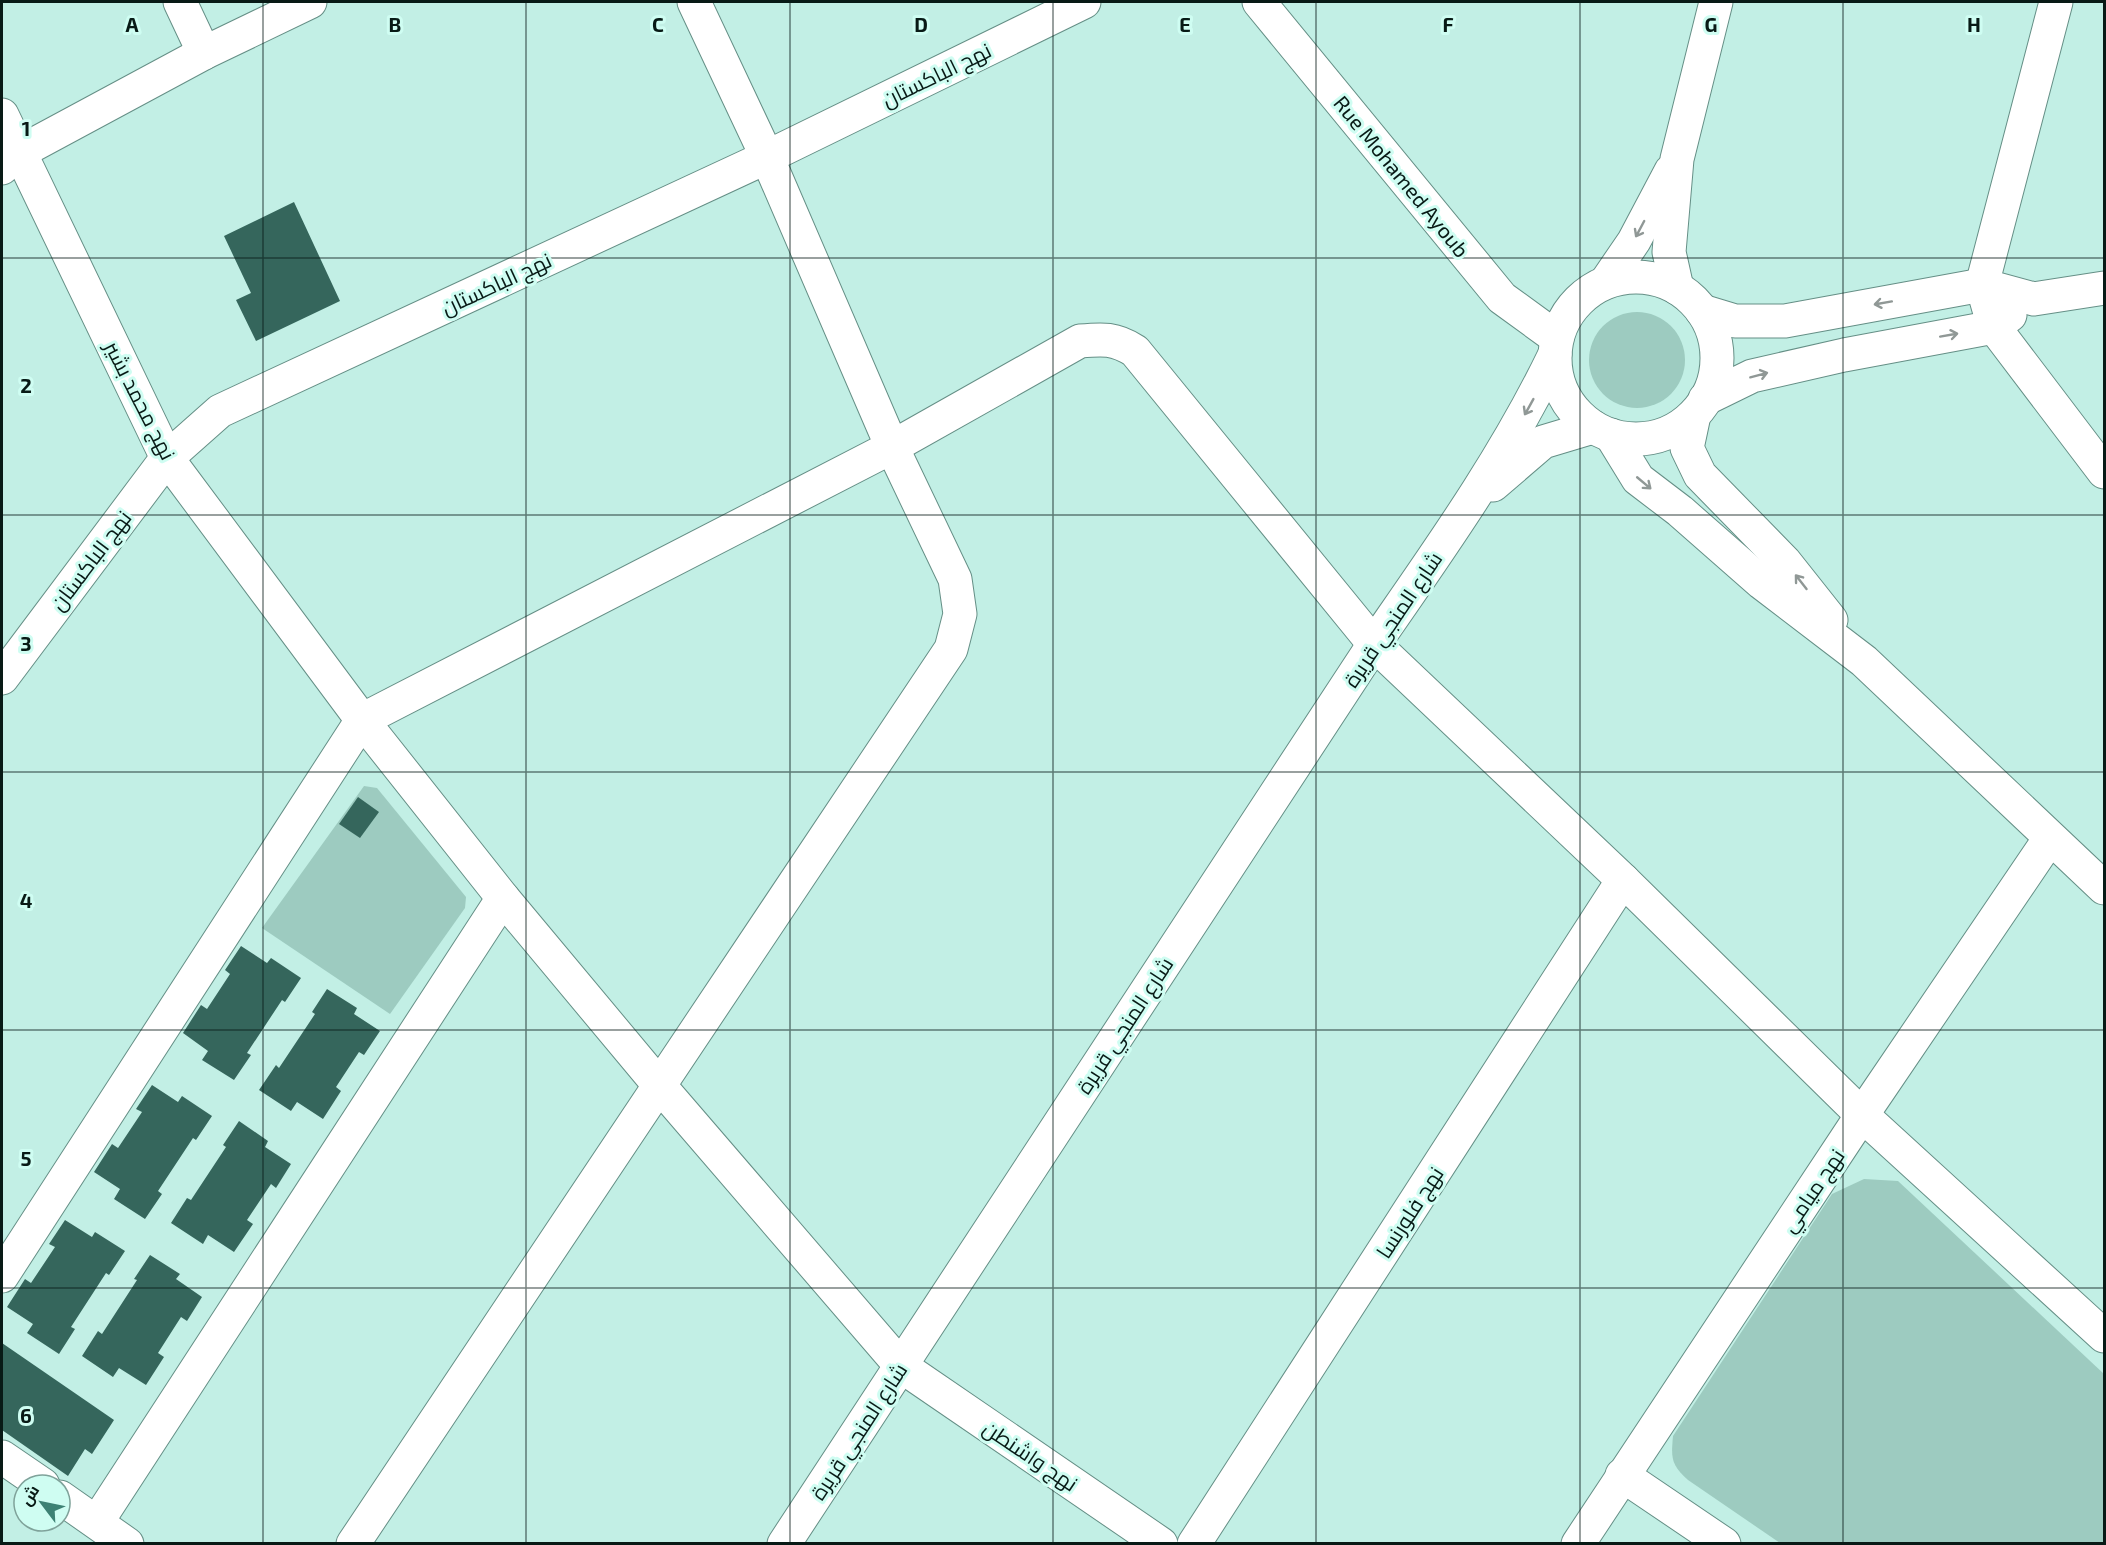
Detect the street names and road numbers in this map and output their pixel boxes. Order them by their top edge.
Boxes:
street label: نهج الباكستان [877,37,996,114]
street label: Rue Mohamed Ayoub [1329,90,1475,262]
street label: نهج الباكستان [437,247,556,322]
street label: نهج محمد بشير [97,336,182,465]
street label: نهج الباكستان [44,505,138,617]
street label: شارع المنجي قريرة [1337,547,1451,694]
street label: شارع المنجي قريرة [1071,952,1182,1101]
street label: نهج ميامي [1775,1144,1853,1239]
street label: نهج فلورنسا [1370,1162,1450,1264]
street label: شارع المنجي قريرة [805,1358,916,1507]
street label: نهج واشنطن [977,1414,1083,1498]

